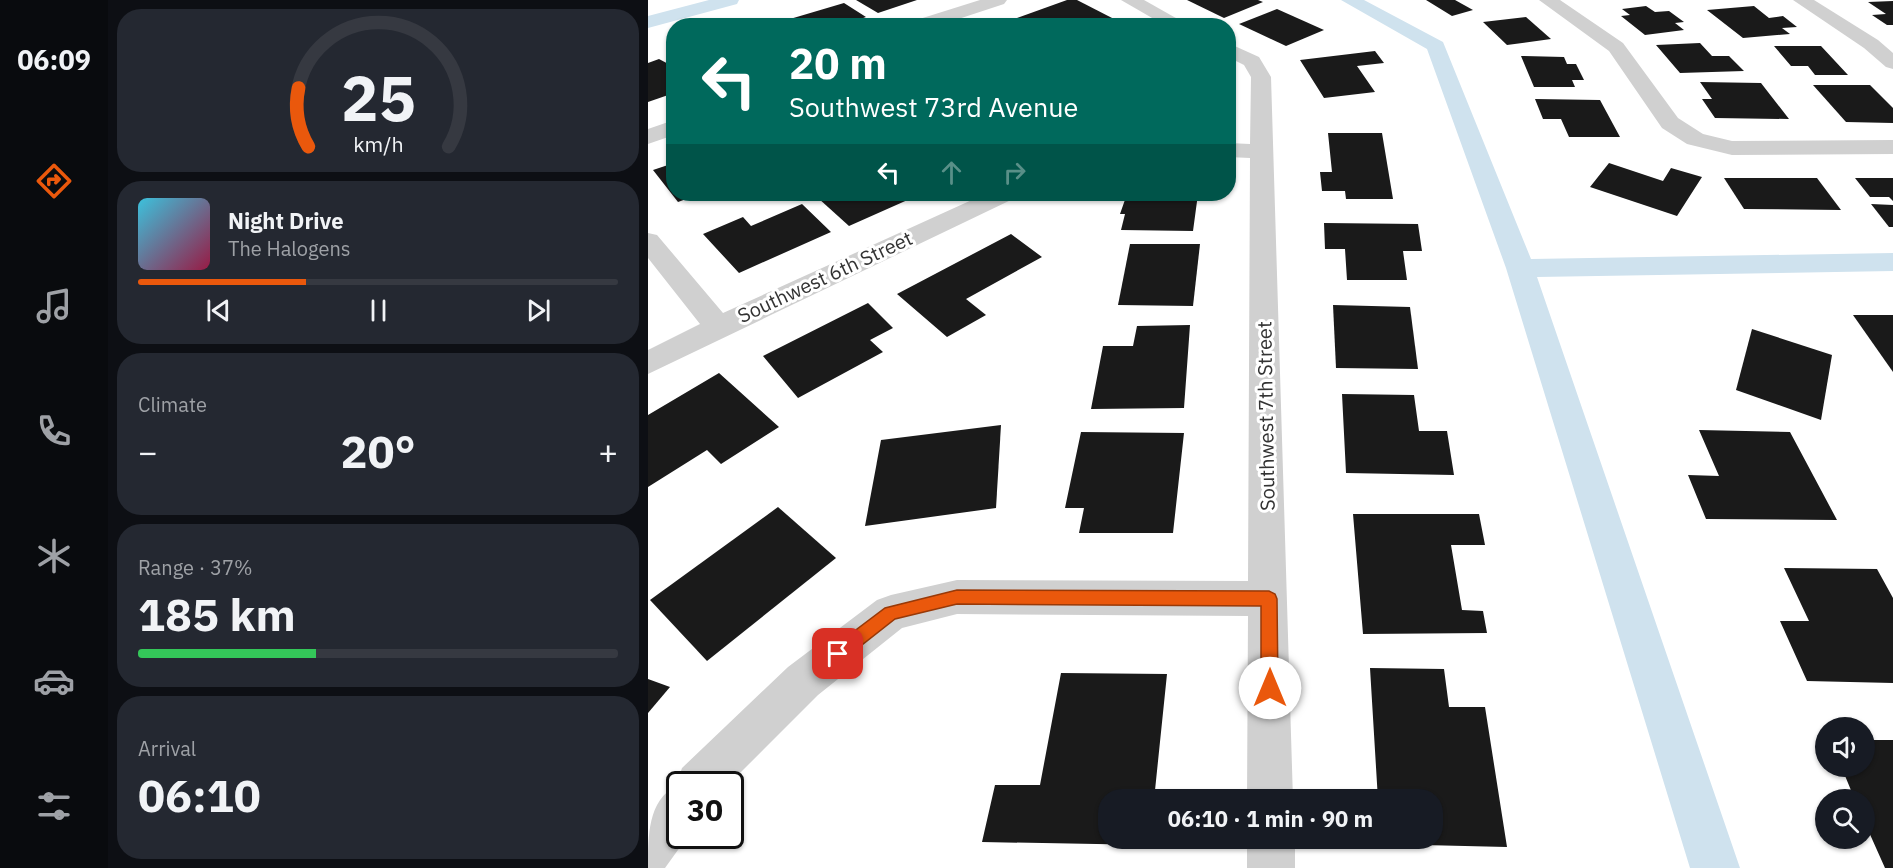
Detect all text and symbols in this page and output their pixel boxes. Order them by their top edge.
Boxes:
text: 20 m [789,36,887,91]
text: 06:09 [17,42,91,77]
icon: left [690,42,768,120]
text: 25 [341,58,415,139]
text: Southwest 73rd Avenue [789,89,1078,124]
text: km/h [353,131,403,159]
icon: left [872,156,905,189]
icon: ahead [935,156,968,189]
icon: right [998,156,1031,189]
icon: directions [33,160,75,202]
text: Night Drive [228,206,344,235]
street label: Southwest 6th Street [733,224,917,329]
text: The Halogens [228,235,350,262]
icon: music [33,285,75,327]
icon: previous [202,294,235,327]
icon: pause [362,294,395,327]
icon: next [522,294,555,327]
street label: Southwest 7th Street [1250,321,1281,511]
text: Climate [138,391,207,418]
icon: phone [33,410,75,452]
text: 20° [340,422,416,480]
text: − [138,430,158,473]
text: + [598,430,618,473]
icon: climate [33,535,75,577]
text: Range · 37% [138,554,253,581]
text: 185 km [138,585,296,643]
pin [812,628,863,679]
icon: arrive [821,637,854,670]
position arrow [1238,656,1302,720]
icon: car [33,660,75,702]
map controls [1815,717,1875,849]
button: sound [1815,717,1875,777]
text: Arrival [138,735,196,762]
text: 06:10 [138,766,261,824]
speed limit sign: 30 [666,771,744,849]
icon: filters [33,785,75,827]
button: search [1815,789,1875,849]
text: 06:10 · 1 min · 90 m [1168,804,1373,833]

